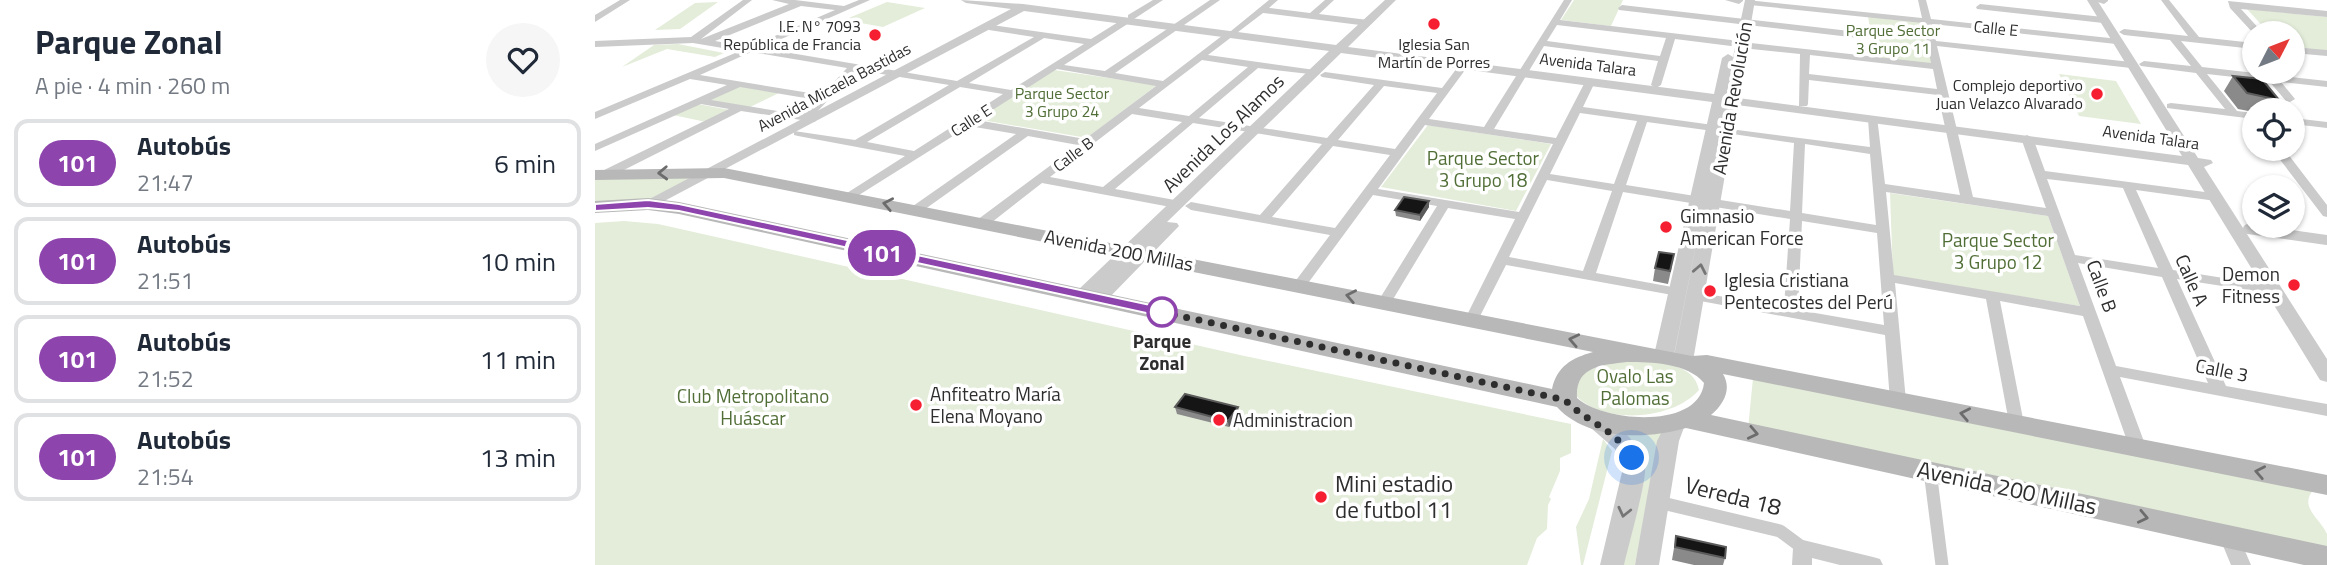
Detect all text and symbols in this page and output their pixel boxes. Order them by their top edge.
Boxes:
place label: I.E. N° 7093 República de Francia [723,14,861,56]
street label: Calle E [1973,14,2020,42]
marker: Iglesia San Martín de Porres [1426,16,1442,32]
text: Parque Zonal [35,17,223,67]
park label: Parque Sector 3 Grupo 11 [1846,18,1941,60]
street label: Avenida Revolución [1704,19,1759,177]
north arrow [2242,21,2305,84]
map controls [2242,21,2305,238]
button: heart [486,23,560,97]
marker: I.E. N° 7093 República de Francia [867,27,883,43]
place label: Iglesia San Martín de Porres [1378,32,1490,74]
street label: Avenida Micaela Bastidas [753,36,915,138]
street label: Avenida Talara [1538,46,1638,82]
street label: Avenida Los Alamos [1155,67,1290,199]
text: A pie · 4 min · 260 m [35,68,230,103]
place label: Complejo deportivo Juan Velazco Alvarado [1936,73,2083,115]
park label: Parque Sector 3 Grupo 24 [1015,81,1110,123]
marker: Complejo deportivo Juan Velazco Alvarado [2089,86,2105,102]
street label: Calle E [946,98,996,142]
button: locate [2242,98,2305,161]
street label: Avenida Talara [2101,118,2201,156]
text: Autobús [137,126,231,165]
street label: Calle B [1048,131,1099,177]
park label: Parque Sector 3 Grupo 18 [1427,143,1540,194]
text: 6 min [494,144,556,183]
text: 101 [57,145,98,181]
text: 21:47 [137,165,194,200]
one-way arrow [657,165,668,180]
button: layers [2242,175,2305,238]
one-way arrow [882,197,894,212]
place label: Gimnasio American Force [1680,201,1804,252]
marker: Gimnasio American Force [1658,219,1674,235]
street label: Avenida 200 Millas [1042,221,1196,278]
text: Autobús [137,224,231,263]
park label: Parque Sector 3 Grupo 12 [1942,225,2055,276]
line badge: 101 [842,230,922,276]
text: 101 [862,235,902,271]
text: 10 min [480,242,556,281]
text: 101 [57,243,98,279]
street label: Calle A [2168,249,2217,310]
street label: Calle B [2080,255,2125,316]
place label: Demon Fitness [2222,259,2280,310]
text: 21:51 [137,263,194,298]
one-way arrow [1692,264,1707,275]
place label: Iglesia Cristiana Pentecostes del Perú [1724,265,1893,316]
marker: Demon Fitness [2286,277,2302,293]
marker: Iglesia Cristiana Pentecostes del Perú [1702,283,1718,299]
one-way arrow [1345,290,1357,305]
marker: Parque Zonal [1147,297,1177,327]
text: Autobús [137,322,231,361]
place label: Parque Zonal [1133,326,1192,377]
one-way arrow [1568,334,1580,349]
text: 11 min [480,340,556,379]
text: 101 [57,341,98,377]
street label: Calle 3 [2193,350,2251,389]
text: 21:52 [137,361,194,396]
park label: Ovalo Las Palomas [1596,361,1674,412]
place label: Anfiteatro María Elena Moyano [930,379,1061,430]
park label: Club Metropolitano Huáscar [677,381,829,432]
marker: Anfiteatro María Elena Moyano [908,397,924,413]
place label: Administracion [1233,405,1353,434]
one-way arrow [1959,407,1971,422]
marker: Administracion [1211,412,1227,428]
text: Autobús [137,420,231,459]
one-way arrow [1747,425,1759,439]
text: 13 min [480,438,556,477]
text: 101 [57,439,98,475]
your location [1614,440,1649,475]
street label: Avenida 200 Millas [1914,451,2100,524]
text: 21:54 [137,459,194,494]
one-way arrow [2254,465,2266,480]
place label: Mini estadio de futbol 11 [1335,466,1453,527]
street label: Vereda 18 [1681,467,1785,524]
marker: Mini estadio de futbol 11 [1313,489,1329,505]
one-way arrow [1618,506,1632,518]
one-way arrow [2137,509,2149,524]

